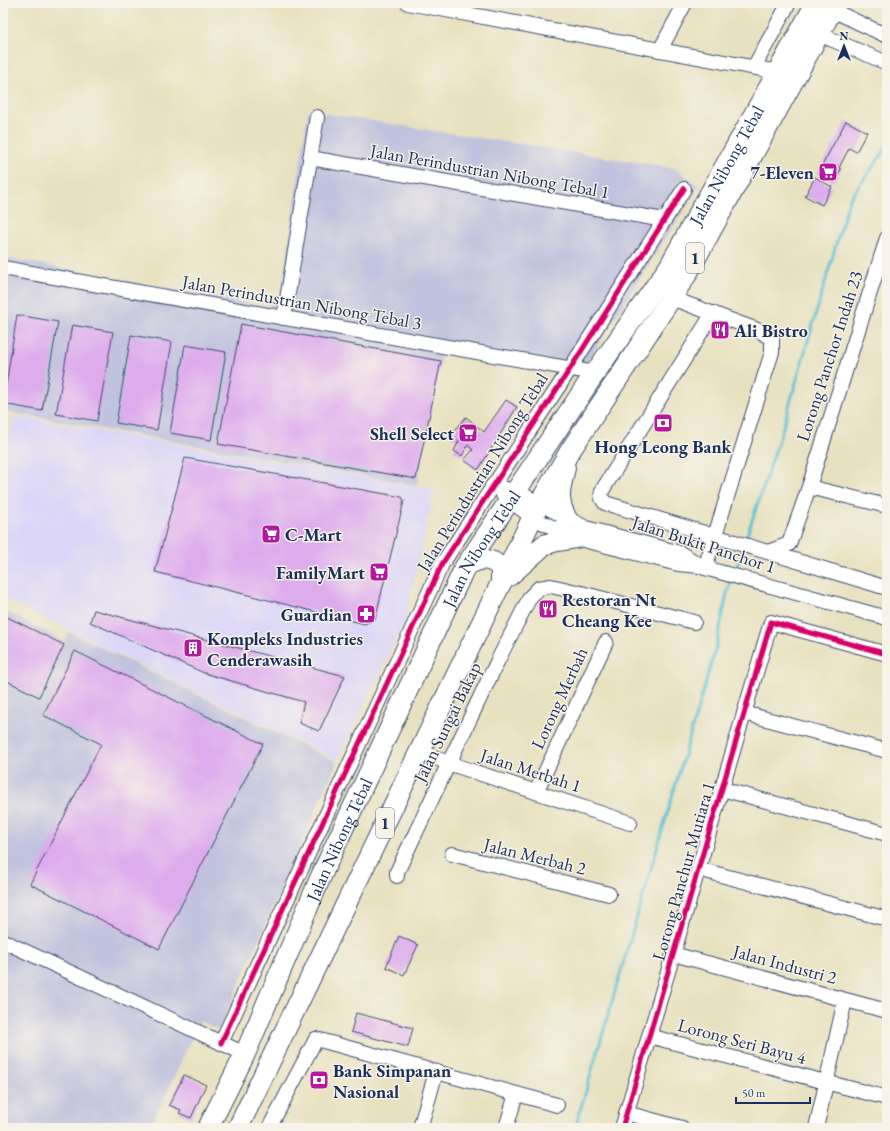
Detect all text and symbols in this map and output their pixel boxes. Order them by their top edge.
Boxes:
north arrow [824,26,864,66]
text: N [840,29,849,43]
street label: Jalan Nibong Tebal [682,101,768,230]
street label: Jalan Perindustrian Nibong Tebal 1 [367,138,611,203]
place label: 7-Eleven [750,161,814,184]
supermarket icon: 7-Eleven [817,161,839,183]
road number: 1 [686,243,704,273]
street label: Lorong Panchor Indah 23 [791,268,867,444]
street label: Jalan Perindustrian Nibong Tebal 3 [179,269,423,334]
restaurant icon: Ali Bistro [709,319,731,341]
place label: Ali Bistro [733,319,808,342]
street label: Jalan Perindustrian Nibong Tebal [410,368,553,577]
bank icon: Hong Leong Bank [652,412,674,434]
place label: Shell Select [370,422,454,445]
supermarket icon: Shell Select [457,422,479,444]
place label: Hong Leong Bank [595,435,733,458]
street label: Jalan Nibong Tebal [436,485,525,613]
street label: Jalan Bukit Panchor 1 [627,509,779,578]
supermarket icon: C-Mart [260,523,282,545]
place label: C-Mart [285,523,342,546]
place label: FamilyMart [276,561,365,584]
supermarket icon: FamilyMart [368,561,390,583]
place label: Restoran Nt Cheang Kee [562,588,657,632]
restaurant icon: Restoran Nt Cheang Kee [537,598,559,620]
place label: Guardian [281,603,352,626]
pharmacy icon: Guardian [355,603,377,625]
place label: Kompleks Industries Cenderawasih [207,627,363,671]
building icon: Kompleks Industries Cenderawasih [182,637,204,659]
street label: Lorong Merbah [525,644,593,752]
street label: Jalan Sungai Bakap [407,658,486,788]
street label: Jalan Merbah 1 [476,742,584,797]
street label: Jalan Nibong Tebal [300,774,377,906]
street label: Lorong Panchur Mutiara 1 [646,779,720,963]
road number: 1 [376,808,394,838]
street label: Jalan Merbah 2 [480,832,589,880]
street label: Jalan Industri 2 [729,939,840,989]
street label: Lorong Seri Bayu 4 [675,1013,809,1069]
place label: Bank Simpanan Nasional [333,1059,451,1103]
bank icon: Bank Simpanan Nasional [308,1069,330,1091]
scale bar [736,1079,810,1105]
text: 50 m [742,1085,766,1101]

